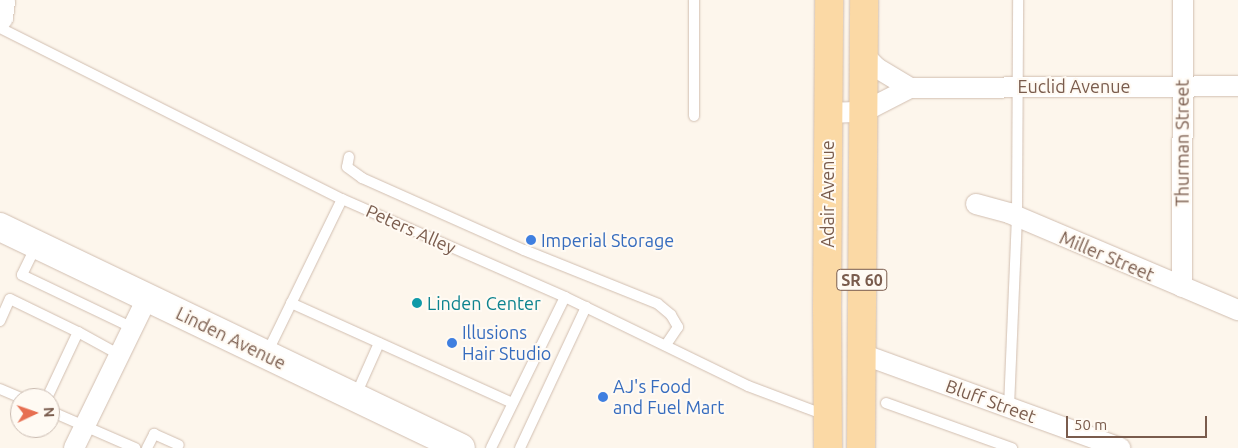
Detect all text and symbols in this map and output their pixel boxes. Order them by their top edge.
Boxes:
street label: Euclid Avenue [1017,75,1131,97]
street label: Thurman Street [1171,80,1193,206]
street label: Adair Avenue [816,140,838,248]
street label: Peters Alley [363,200,459,258]
street label: Miller Street [1056,226,1158,286]
place label: Imperial Storage [541,229,674,251]
marker: Imperial Storage [525,234,537,246]
road number: SR 60 [836,266,888,294]
place label: Linden Center [427,292,541,314]
marker: Linden Center [411,297,423,309]
street label: Linden Avenue [173,302,289,374]
place label: Illusions Hair Studio [462,322,551,364]
marker: Illusions Hair Studio [446,337,458,349]
street label: Bluff Street [943,375,1039,427]
place label: AJ's Food and Fuel Mart [613,376,724,418]
north arrow [10,388,60,438]
marker: AJ's Food and Fuel Mart [597,391,609,403]
scale bar [1068,406,1209,438]
text: N [41,407,57,418]
text: 50 m [1074,416,1107,433]

